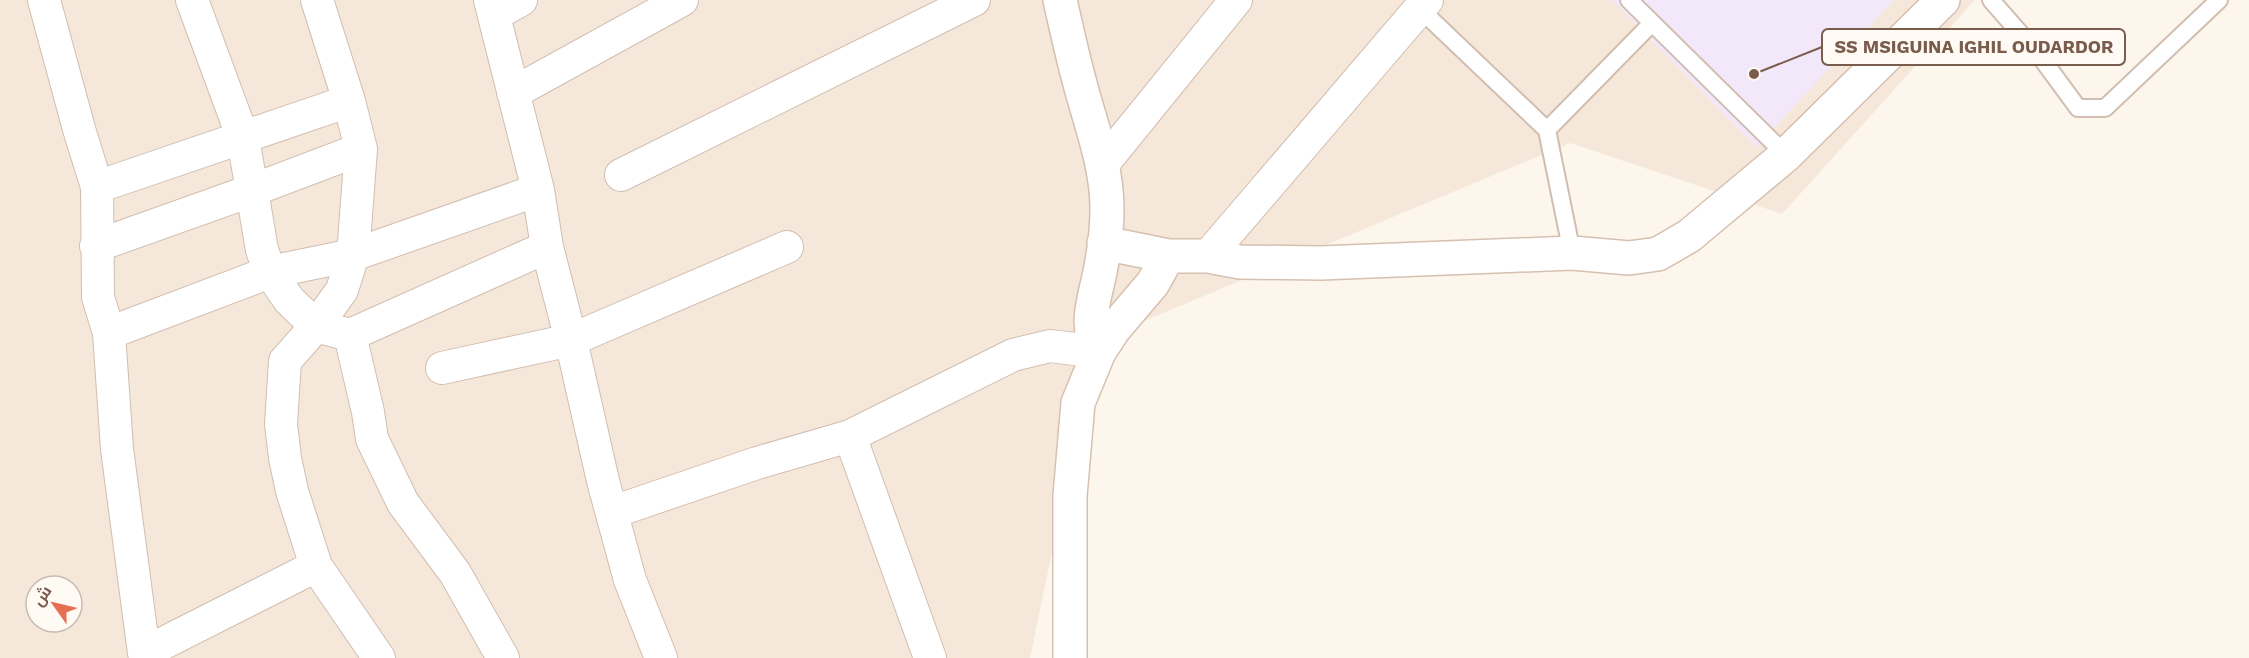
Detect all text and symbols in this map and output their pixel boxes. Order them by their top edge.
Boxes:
callout: SS MSIGUINA IGHIL OUDARDOR [1822,29,2125,65]
text: SS MSIGUINA IGHIL OUDARDOR [1835,36,2114,57]
north arrow [24,574,84,634]
text: ش [28,582,56,610]

